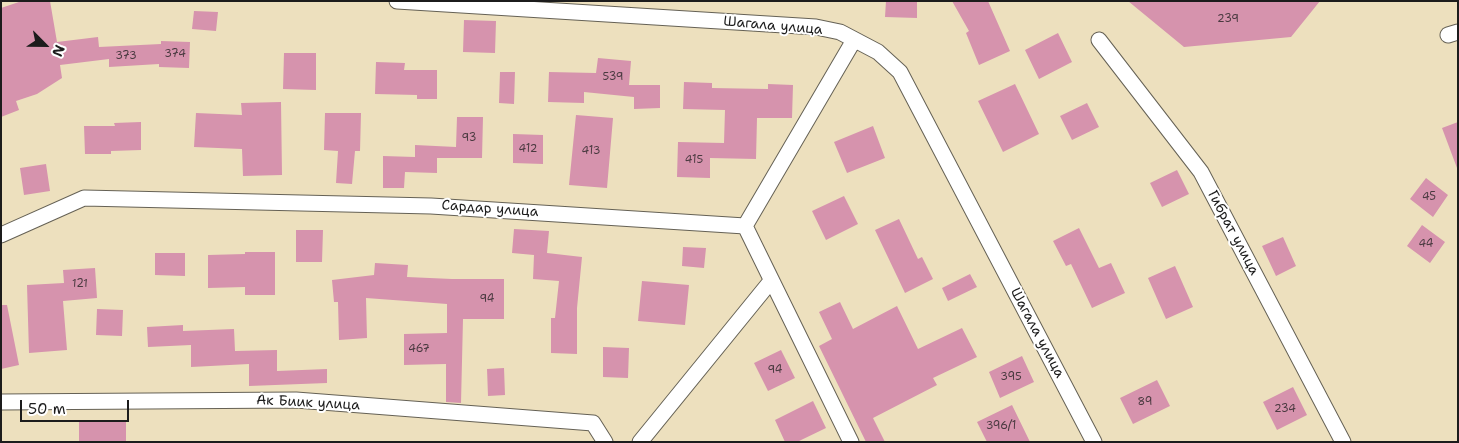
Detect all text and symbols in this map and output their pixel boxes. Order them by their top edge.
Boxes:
house number: 239 [1217,12,1239,26]
street label: Шагала улица [723,13,823,39]
north arrow [20,20,70,70]
text: N [48,42,69,59]
house number: 374 [164,47,186,61]
house number: 373 [115,49,137,63]
house number: 539 [602,70,624,84]
house number: 93 [462,131,476,145]
house number: 412 [519,142,537,156]
house number: 413 [582,144,600,158]
house number: 415 [685,153,703,167]
street label: Гибрат улица [1204,188,1262,278]
house number: 45 [1422,190,1436,204]
street label: Сардар улица [441,197,539,221]
house number: 44 [1418,237,1434,251]
house number: 121 [72,277,88,291]
street label: Шагала улица [1006,285,1068,381]
house number: 94 [480,292,494,306]
house number: 467 [408,342,430,356]
house number: 94 [768,363,782,377]
house number: 395 [1000,370,1022,384]
scale bar [22,390,131,422]
street label: Ак Биик улица [256,392,360,414]
house number: 89 [1138,395,1152,409]
text: 50 m [28,399,66,419]
house number: 234 [1274,402,1296,416]
house number: 396/1 [986,419,1016,433]

